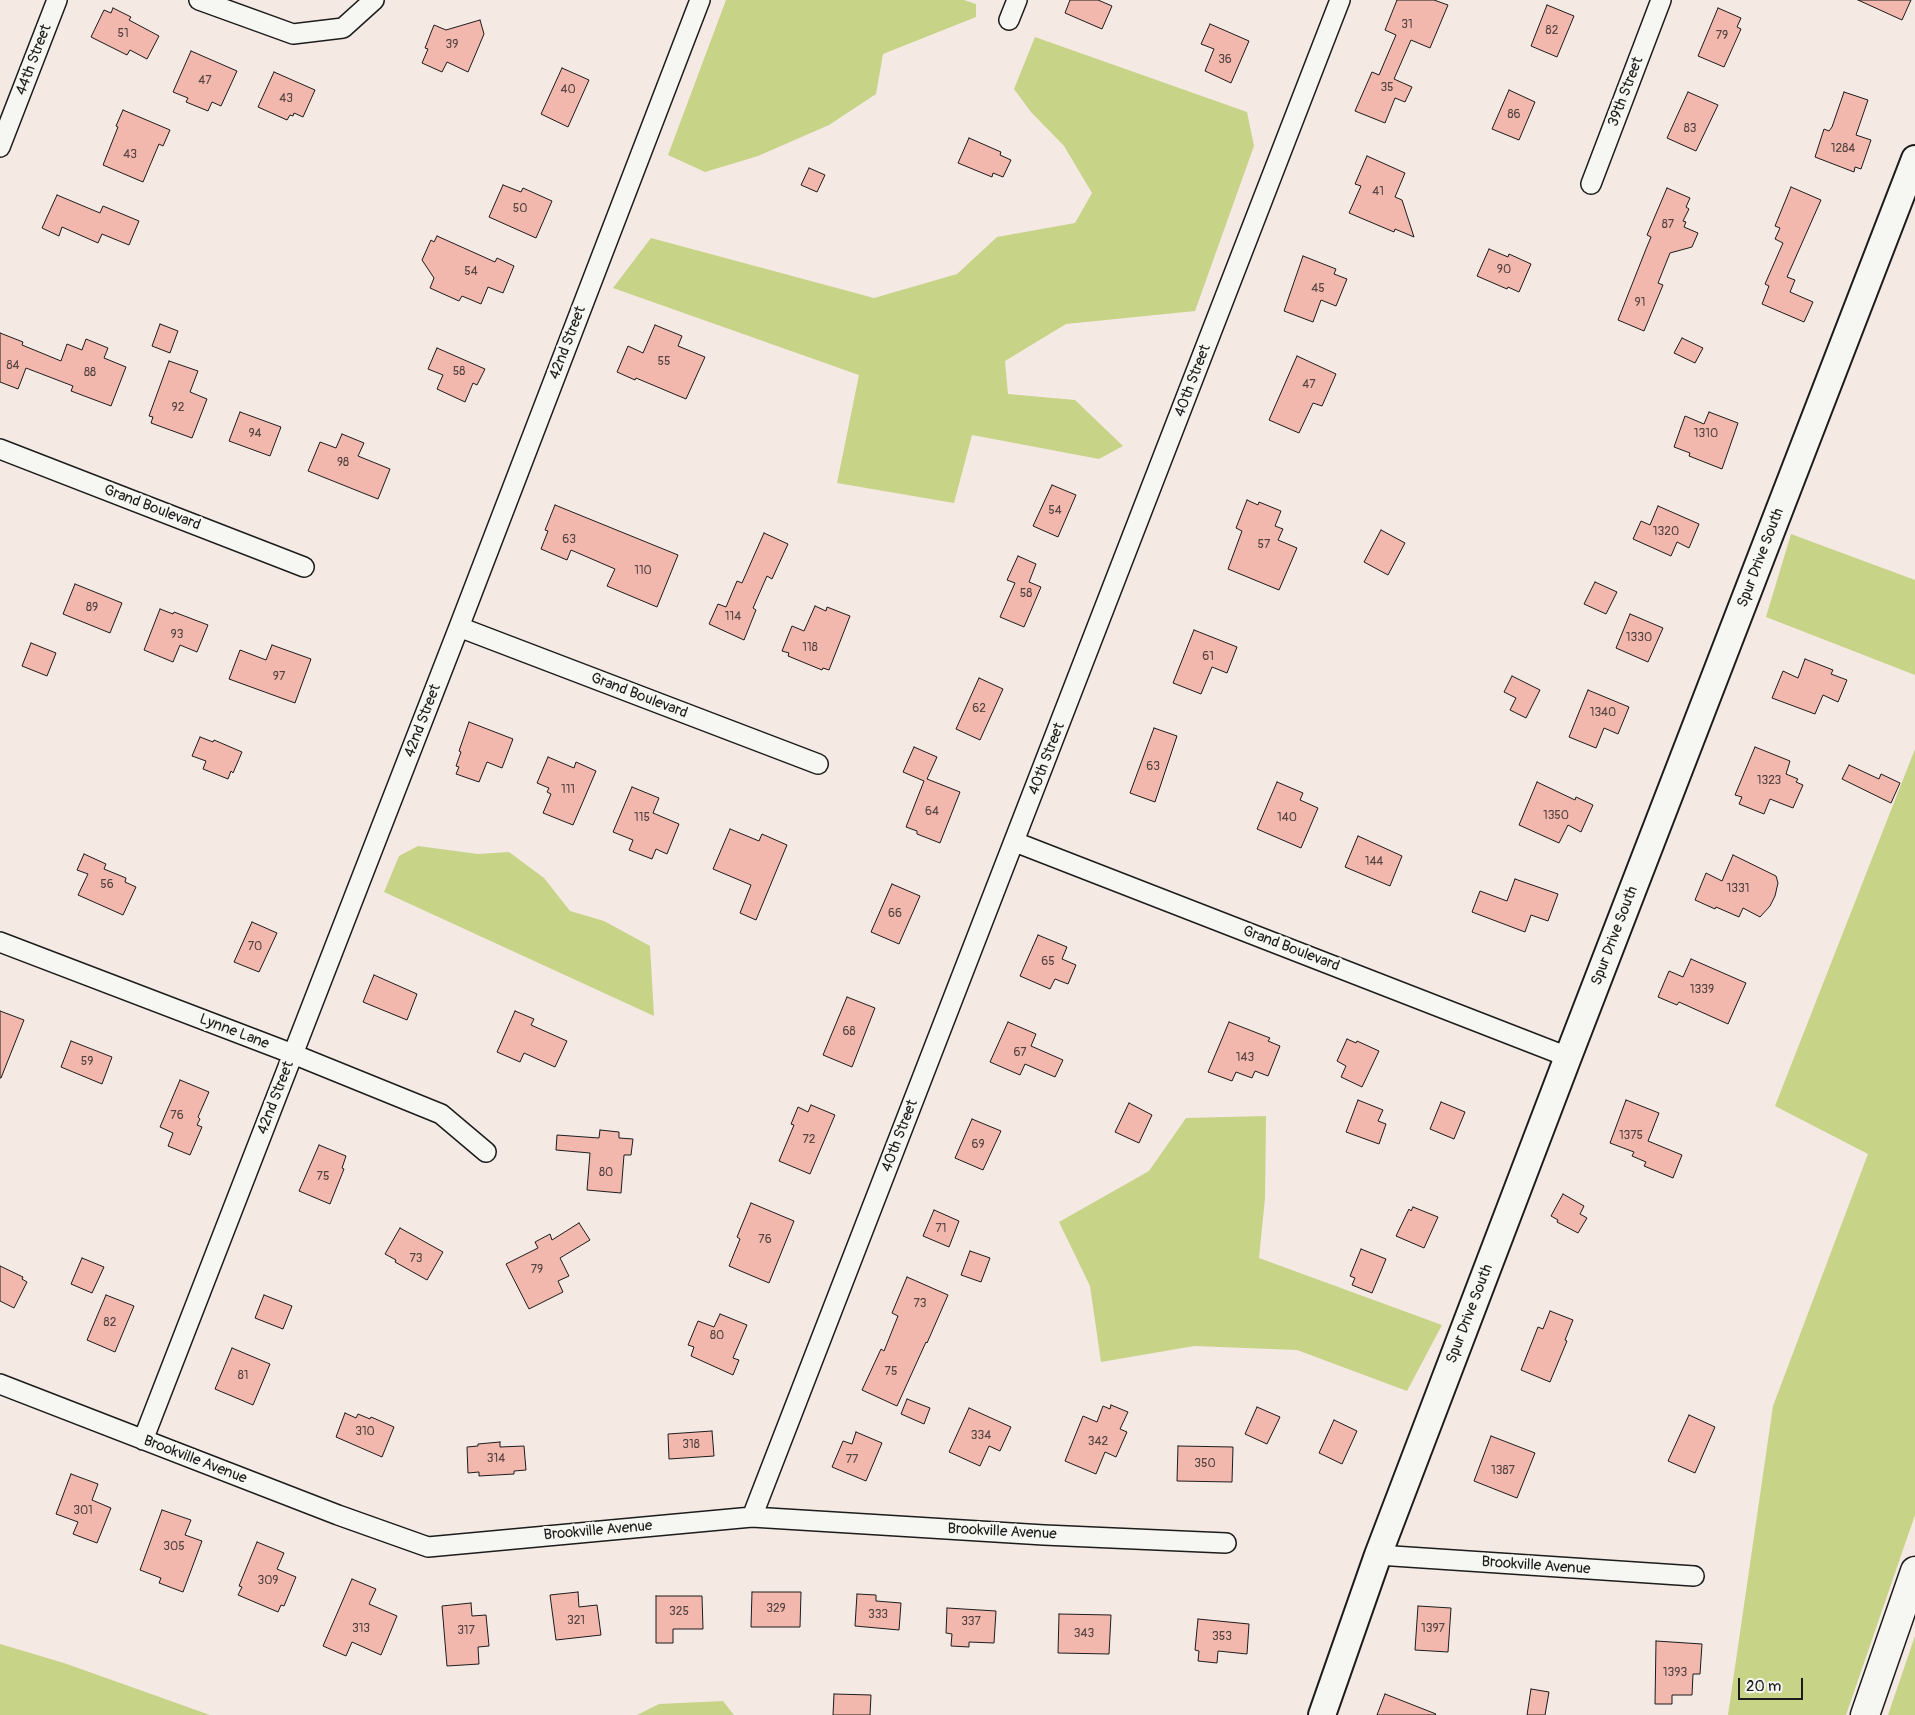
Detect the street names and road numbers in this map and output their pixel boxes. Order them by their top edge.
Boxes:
street label: 44th Street [12,22,56,98]
street label: 39th Street [1604,55,1648,129]
street label: 42nd Street [546,304,590,382]
street label: 40th Street [1171,342,1215,420]
street label: Grand Boulevard [101,481,203,535]
street label: Spur Drive South [1734,506,1788,610]
street label: Grand Boulevard [588,669,690,723]
street label: 42nd Street [401,682,445,760]
street label: 40th Street [1025,720,1069,798]
street label: Spur Drive South [1588,884,1642,988]
street label: Grand Boulevard [1240,922,1342,976]
street label: Lynne Lane [197,1010,271,1054]
street label: 42nd Street [254,1059,298,1137]
street label: 40th Street [878,1097,922,1175]
street label: Spur Drive South [1443,1262,1497,1366]
street label: Brookville Avenue [141,1432,249,1488]
street label: Brookville Avenue [543,1517,653,1545]
street label: Brookville Avenue [947,1520,1057,1544]
street label: Brookville Avenue [1481,1553,1591,1579]

